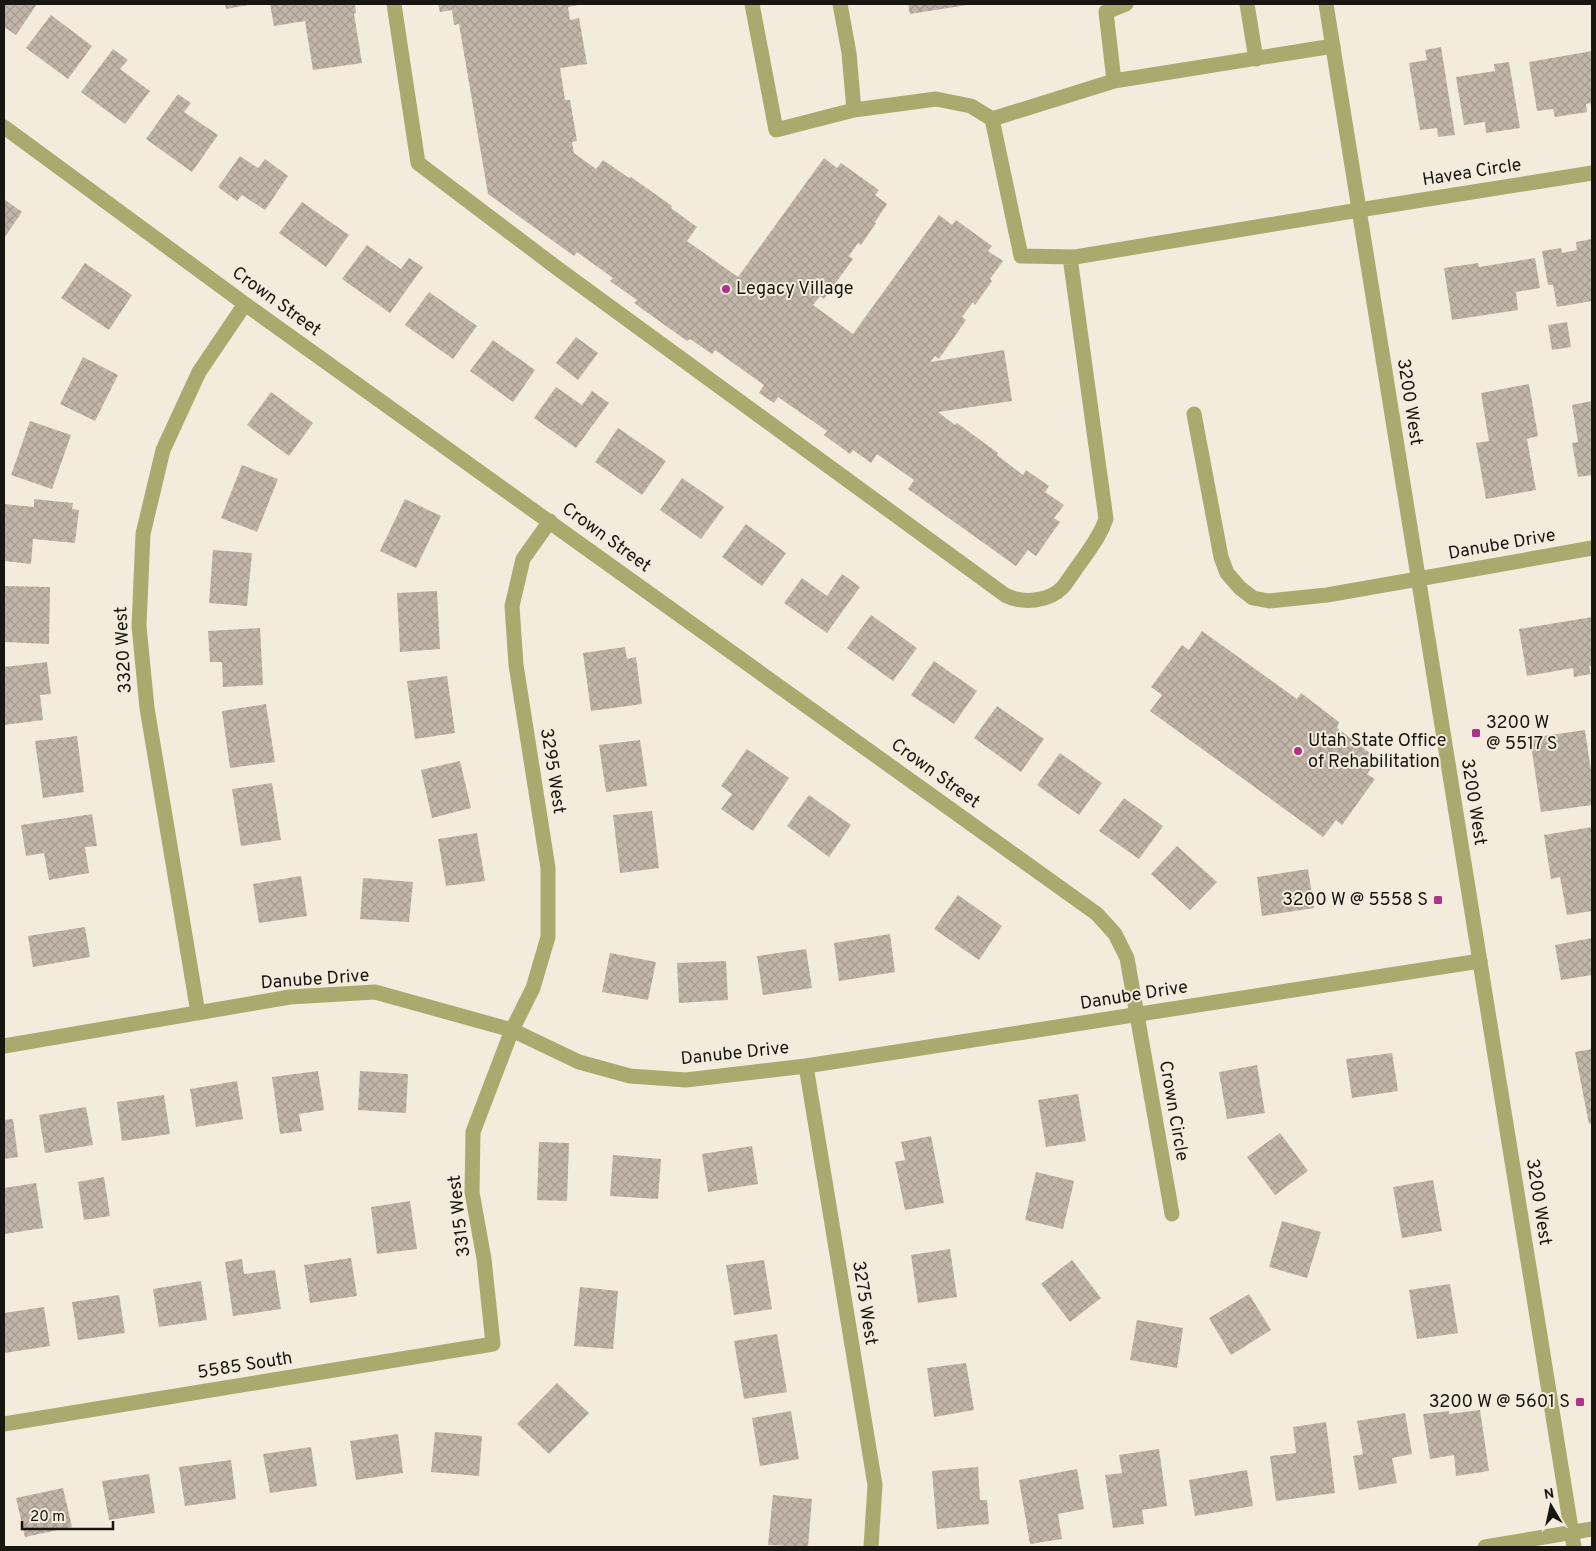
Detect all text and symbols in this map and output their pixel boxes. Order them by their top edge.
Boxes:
street label: Havea Circle [1421,154,1523,192]
street label: Crown Street [227,262,325,342]
place label: Legacy Village [736,278,853,301]
marker: Legacy Village [720,283,732,295]
street label: 3200 West [1391,357,1427,447]
street label: Crown Street [557,498,655,578]
street label: Danube Drive [1446,524,1558,566]
street label: 3320 West [110,606,138,694]
place label: 3200 W @ 5517 S [1486,712,1557,756]
street label: 3295 West [534,726,570,816]
marker: 3200 W @ 5517 S [1470,727,1482,739]
place label: Utah State Office of Rehabilitation [1308,730,1447,774]
street label: Crown Street [886,734,984,814]
marker: Utah State Office of Rehabilitation [1292,745,1304,757]
street label: 3200 West [1455,757,1491,847]
place label: 3200 W @ 5558 S [1282,889,1428,912]
marker: 3200 W @ 5558 S [1432,894,1444,906]
street label: Danube Drive [260,965,370,995]
street label: Danube Drive [1078,976,1190,1016]
street label: Danube Drive [680,1037,790,1071]
street label: Crown Circle [1153,1059,1193,1163]
street label: 3200 West [1520,1157,1556,1247]
street label: 3315 West [444,1174,476,1258]
street label: 3275 West [846,1259,882,1347]
street label: 5585 South [196,1347,294,1385]
place label: 3200 W @ 5601 S [1429,1391,1570,1414]
marker: 3200 W @ 5601 S [1574,1396,1586,1408]
north arrow [1526,1481,1576,1531]
text: N [1543,1485,1556,1504]
scale bar [22,1498,114,1530]
text: 20 m [30,1508,65,1527]

